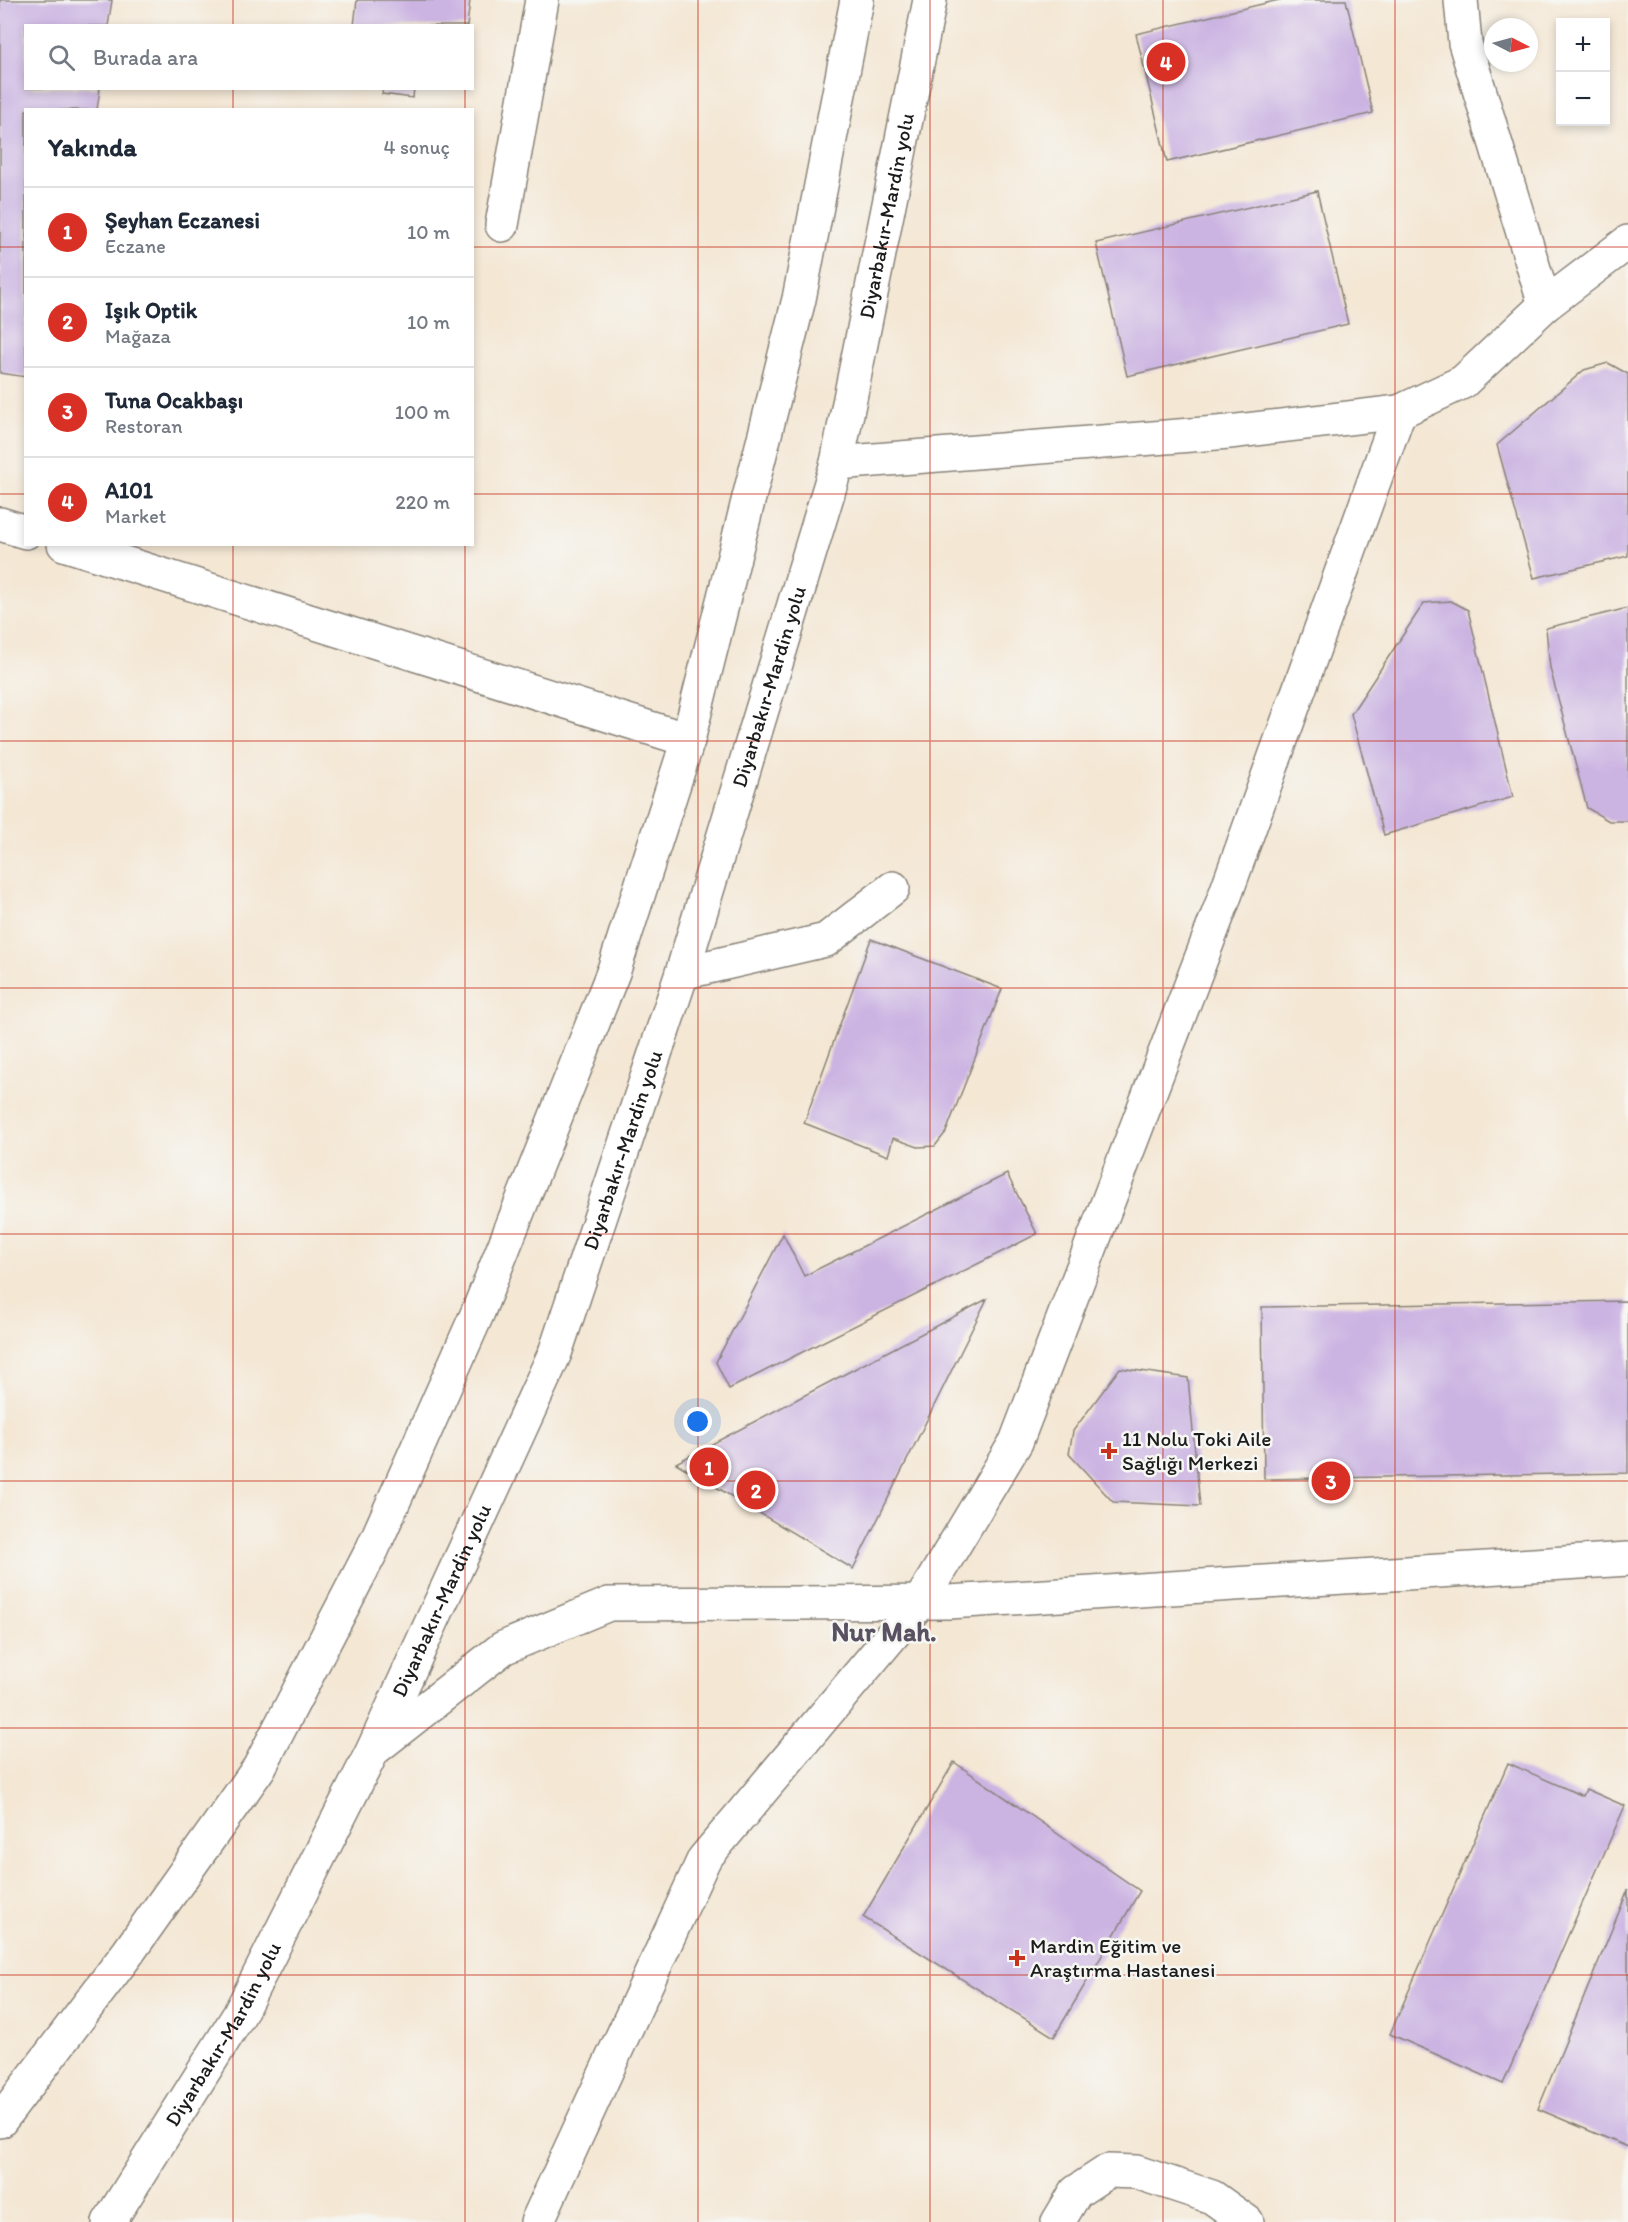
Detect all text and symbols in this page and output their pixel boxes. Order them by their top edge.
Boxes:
north arrow [1484,18,1538,72]
map controls [1556,18,1610,126]
button: + [1556,18,1610,72]
search box [24,24,474,90]
pin: 4 [1146,40,1186,84]
icon: search [45,41,78,74]
text: Burada ara [93,44,198,71]
button: − [1556,72,1610,126]
street label: Diyarbakır-Mardin yolu [853,110,919,321]
text: Yakında [48,131,137,163]
text: 4 sonuç [383,135,450,159]
text: Şeyhan Eczanesi [105,207,260,234]
text: 1 [63,220,72,244]
text: 10 m [407,220,450,244]
text: Eczane [105,234,166,258]
text: Işık Optik [105,297,197,324]
text: 2 [62,310,73,334]
text: 10 m [407,310,450,334]
text: Mağaza [105,324,171,348]
text: Tuna Ocakbaşı [105,387,243,414]
text: 3 [62,400,73,424]
text: 100 m [395,400,450,424]
text: Restoran [105,414,183,438]
text: A101 [105,477,153,504]
text: 4 [61,490,74,514]
text: 220 m [395,490,450,514]
text: Market [105,504,166,528]
street label: Diyarbakır-Mardin yolu [726,582,811,790]
street label: Diyarbakır-Mardin yolu [577,1046,667,1253]
your location [683,1407,712,1436]
place label: 11 Nolu Toki Aile Sağlığı Merkezi [1122,1426,1271,1475]
marker: 11 Nolu Toki Aile Sağlığı Merkezi [1100,1442,1118,1460]
pin: 1 [690,1444,728,1490]
pin: 3 [1312,1458,1350,1504]
pin: 2 [736,1468,776,1512]
street label: Diyarbakır-Mardin yolu [386,1499,496,1700]
district label: Nur Mah. [831,1615,937,1648]
place label: Mardin Eğitim ve Araştırma Hastanesi [1030,1933,1215,1982]
street label: Diyarbakır-Mardin yolu [159,1937,286,2131]
marker: Mardin Eğitim ve Araştırma Hastanesi [1008,1949,1026,1967]

